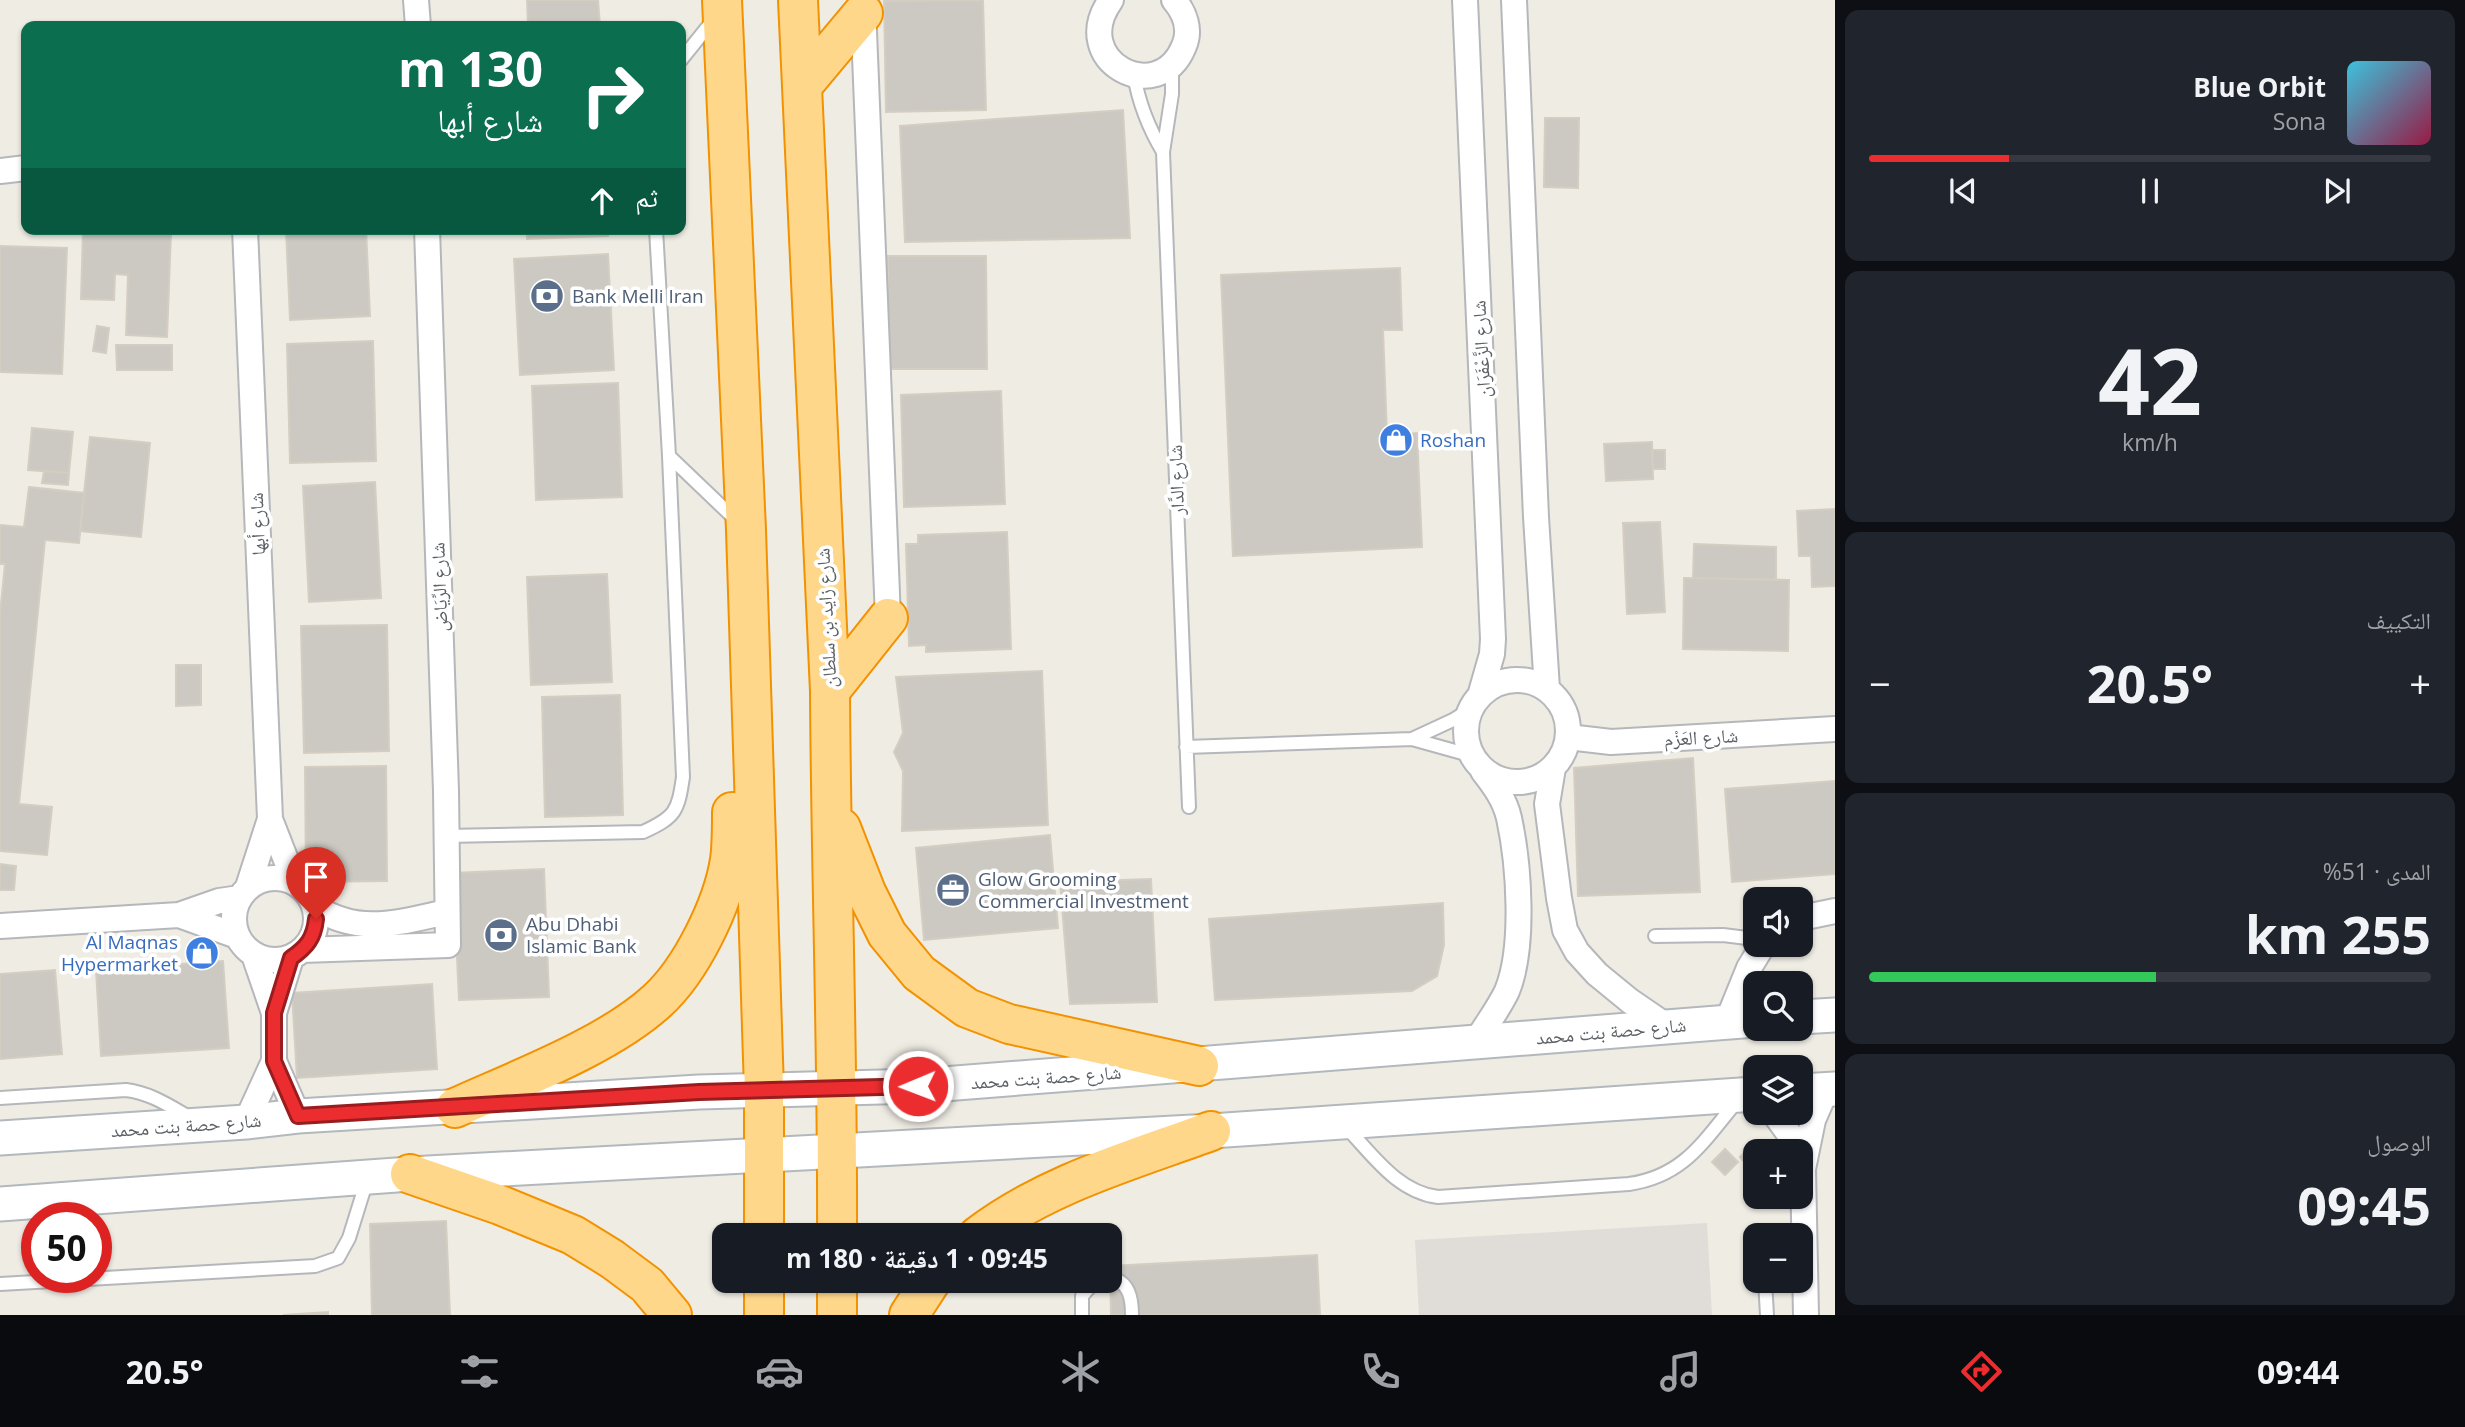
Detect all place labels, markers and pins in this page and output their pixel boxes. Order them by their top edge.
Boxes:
bank icon: Bank Melli Iran [528,277,566,315]
place label: Bank Melli Iran [572,283,704,309]
shop icon: Roshan [1377,421,1415,459]
place label: Roshan [1420,427,1486,453]
pin [286,847,346,919]
place label: Glow Grooming Commercial Investment [978,866,1189,914]
office icon: Glow Grooming Commercial Investment [934,871,972,909]
place label: Abu Dhabi Islamic Bank [526,911,637,959]
bank icon: Abu Dhabi Islamic Bank [482,916,520,954]
place label: Al Maqnas Hypermarket [61,929,178,977]
shop icon: Al Maqnas Hypermarket [183,934,221,972]

